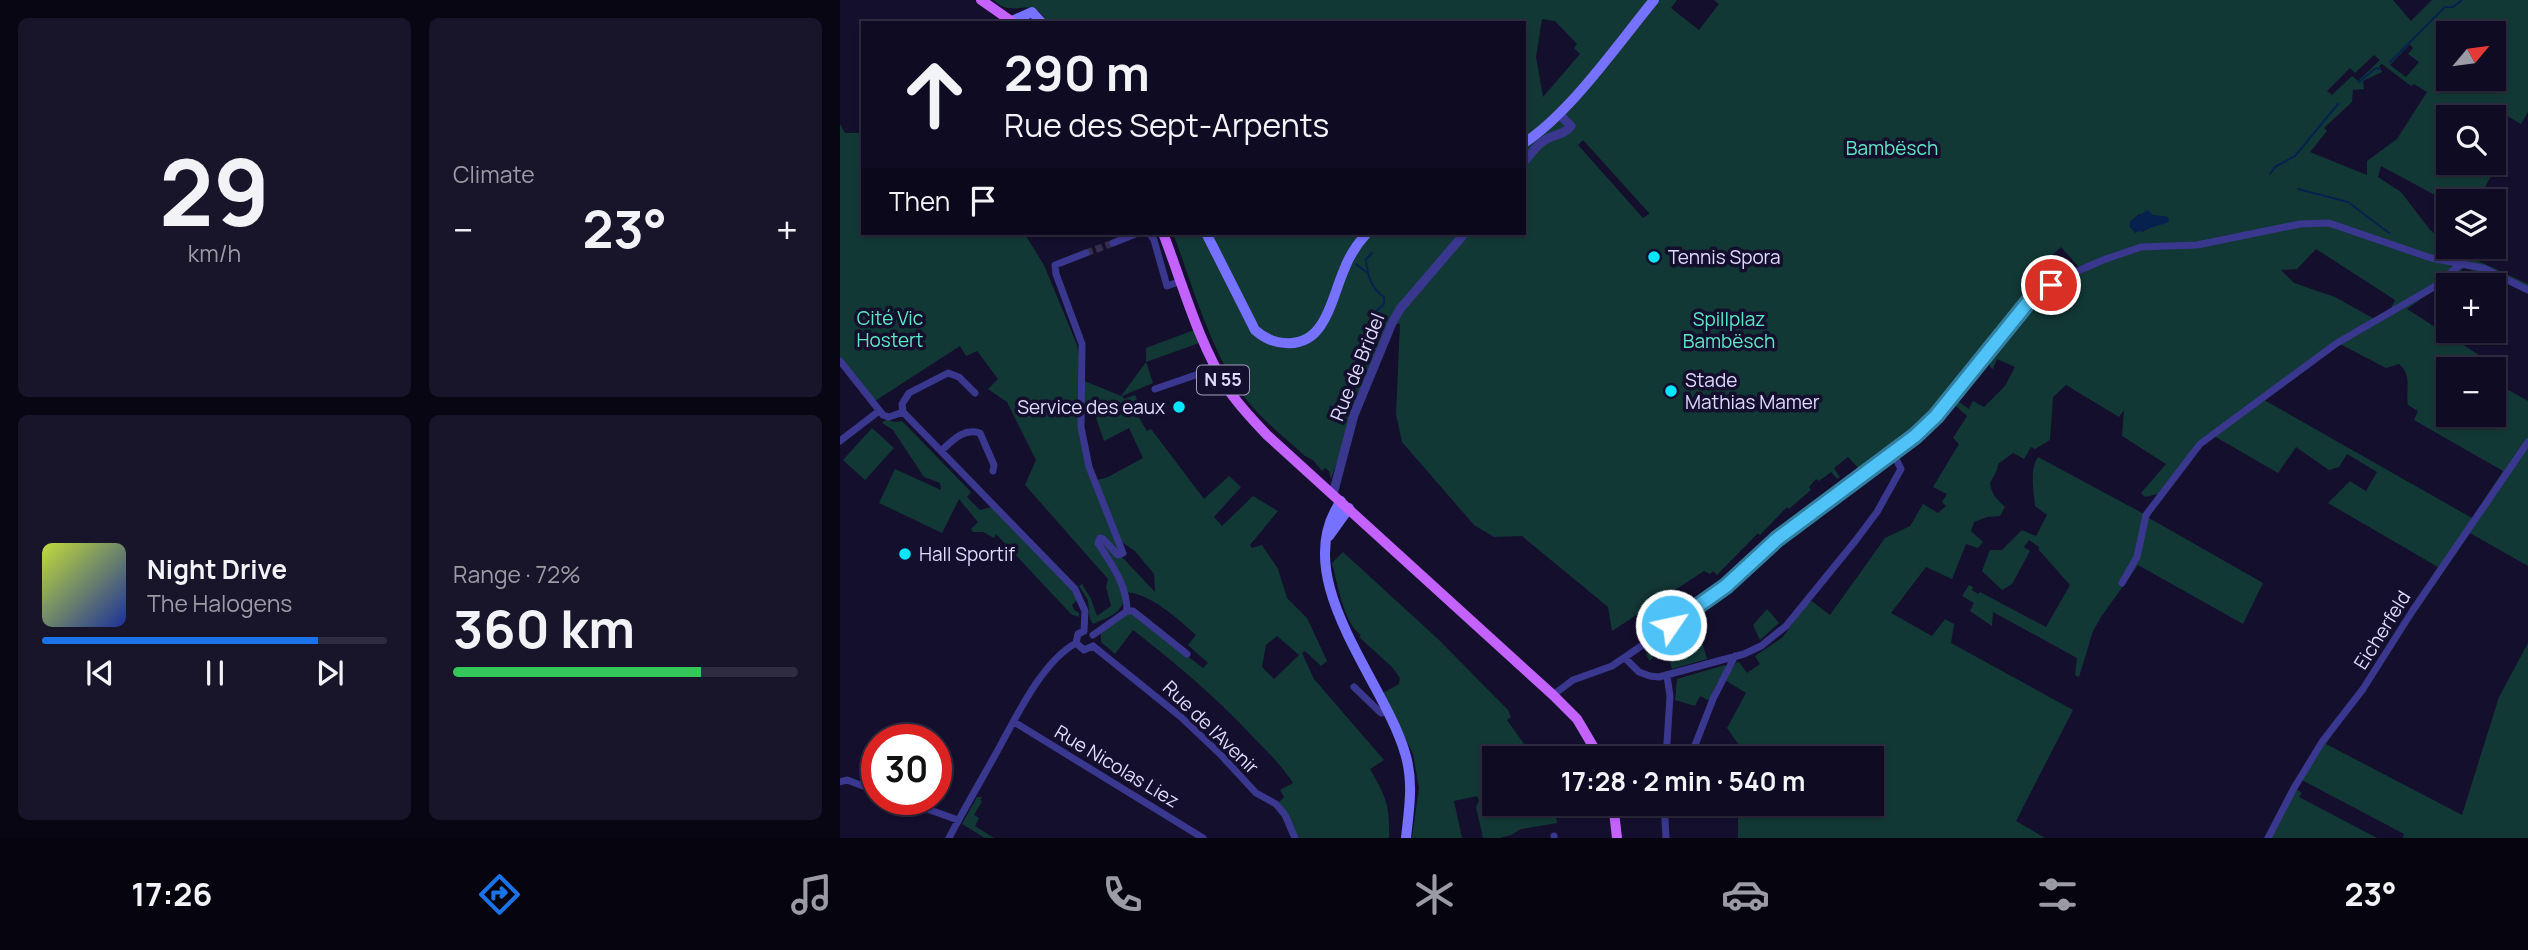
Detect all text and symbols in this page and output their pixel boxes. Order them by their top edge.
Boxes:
north arrow [2436,21,2506,91]
map controls [2436,21,2506,427]
text: 290 m [1004,39,1150,106]
icon: ahead [889,49,980,140]
text: Rue des Sept-Arpents [1004,103,1329,147]
button: search [2436,105,2506,175]
text: 29 [159,129,270,253]
park label: Bambësch [1846,135,1938,161]
text: Climate [453,158,535,190]
icon: arrive [964,182,1002,220]
text: Then [889,183,950,219]
button: layers [2436,189,2506,259]
text: 23° [583,193,667,264]
text: − [453,203,474,255]
text: + [776,203,798,255]
text: km/h [188,237,241,269]
place label: Tennis Spora [1668,244,1781,270]
marker: Tennis Spora [1646,249,1662,265]
pin [2021,255,2081,315]
icon: arrive [2032,266,2070,304]
button: + [2436,273,2506,343]
park label: Cité Vic Hostert [857,305,923,353]
park label: Spillplaz Bambësch [1683,306,1775,354]
street label: Rue de Bridel [1324,309,1390,425]
button: − [2436,357,2506,427]
road number: N 55 [1197,366,1249,394]
place label: Stade Mathias Mamer [1685,367,1820,415]
marker: Stade Mathias Mamer [1663,383,1679,399]
place label: Service des eaux [1017,394,1165,420]
marker: Service des eaux [1171,399,1187,415]
place label: Hall Sportif [919,541,1015,567]
marker: Hall Sportif [897,546,913,562]
text: Night Drive [147,551,287,587]
text: Range · 72% [453,558,581,590]
street label: Eicherfeld [2348,586,2416,674]
text: The Halogens [147,587,292,619]
position arrow [1634,588,1708,662]
text: 360 km [453,593,635,664]
icon: previous [81,654,119,692]
icon: pause [196,654,234,692]
icon: next [311,654,349,692]
street label: Rue de l'Avenir [1157,675,1265,779]
street label: Rue Nicolas Liez [1050,719,1184,813]
speed limit sign: 30 [861,724,952,815]
text: 17:28 · 2 min · 540 m [1561,763,1805,799]
icon: directions [475,870,524,919]
icon: music [787,870,836,919]
icon: phone [1098,870,1147,919]
icon: climate [1410,870,1459,919]
icon: car [1721,870,1770,919]
icon: filters [2033,870,2082,919]
text: 17:26 [131,872,212,916]
text: 23° [2345,872,2397,916]

